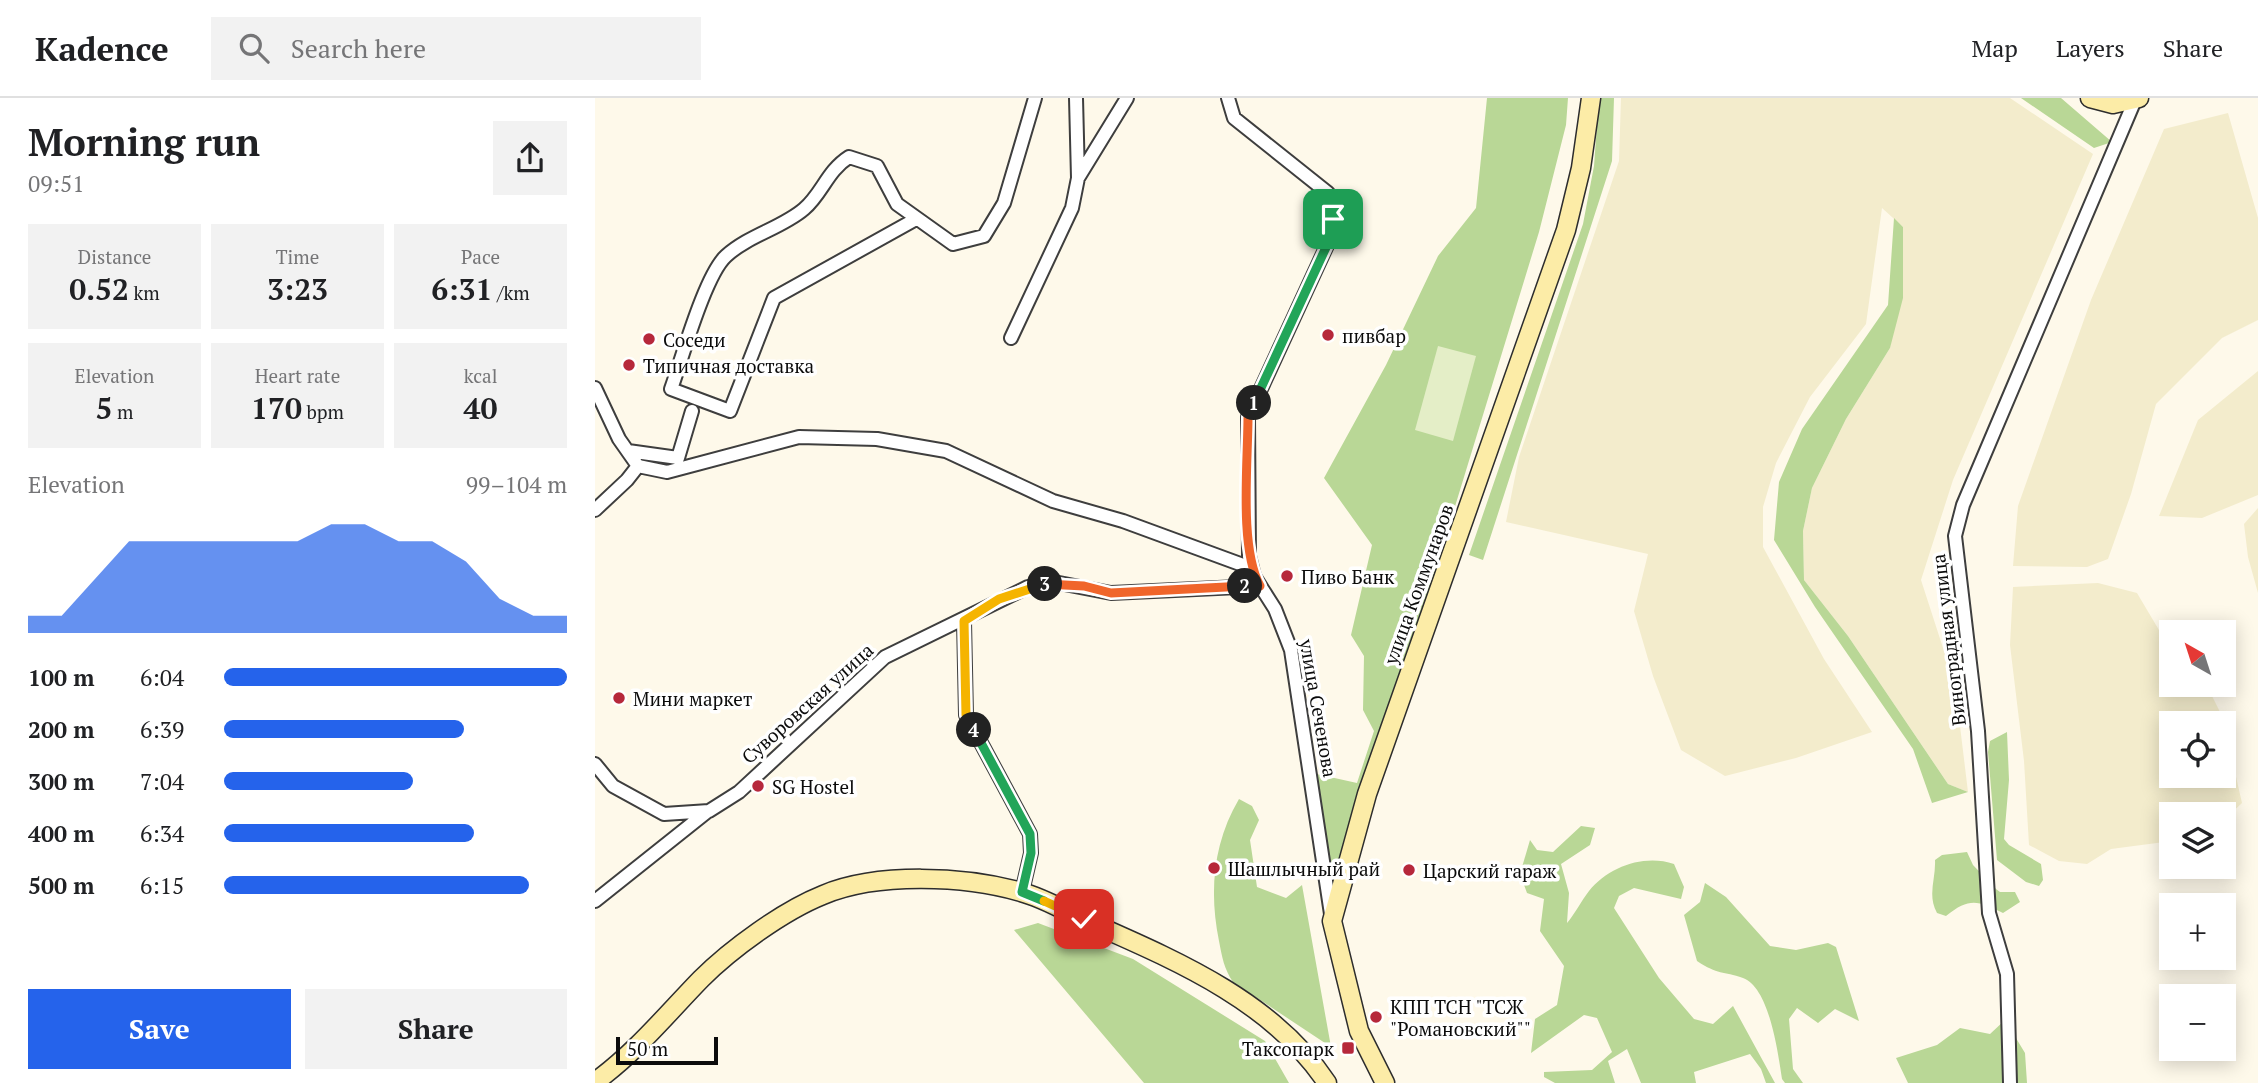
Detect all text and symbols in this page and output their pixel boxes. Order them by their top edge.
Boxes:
search box [211,17,701,80]
text: Kadence [35,27,169,70]
icon: search [235,29,273,67]
text: Search here [291,31,426,65]
text: Map [1971,32,2018,64]
text: Layers [2056,32,2125,64]
text: Share [2163,32,2223,64]
text: Morning run [28,117,260,167]
button: share [493,121,567,195]
text: 09:51 [28,168,85,199]
pin [1303,189,1363,249]
icon: arrive [1314,200,1352,238]
text: Distance [78,244,151,269]
text: Time [276,244,319,269]
text: Pace [461,244,500,269]
text: 0.52 [69,269,129,309]
text: 3:23 [267,269,328,309]
text: 6:31 [431,269,492,309]
text: km [129,280,160,305]
text: /km [492,280,530,305]
place label: пивбар [1342,323,1406,348]
place label: Соседи [663,327,726,352]
marker: пивбар [1320,327,1336,343]
marker: Соседи [641,331,657,347]
place label: Типичная доставка [643,353,814,378]
marker: Типичная доставка [621,357,637,373]
text: Elevation [75,363,154,388]
text: Heart rate [255,363,340,388]
text: kcal [464,363,497,388]
pin: 1 [1237,386,1271,420]
text: 5 [96,388,112,428]
text: 170 [251,388,302,428]
text: 40 [464,388,497,428]
text: 1 [1248,390,1259,415]
text: m [112,399,133,424]
text: bpm [302,399,344,424]
text: Elevation [28,469,125,500]
text: 99–104 m [466,469,567,500]
street label: улица Коммунаров [1377,500,1459,669]
street label: Виноградная улица [1925,552,1971,727]
place label: Пиво Банк [1301,564,1395,589]
pin: 3 [1028,566,1063,602]
pin: 2 [1227,568,1263,603]
marker: Пиво Банк [1279,568,1295,584]
text: 3 [1039,571,1050,596]
text: 2 [1239,573,1250,598]
north arrow [2159,620,2237,696]
map controls [2159,620,2236,1061]
street label: улица Сеченова [1294,636,1344,779]
street label: Суворовская улица [736,637,878,769]
text: 100 m [28,662,94,693]
text: 6:04 [140,662,184,693]
place label: Мини маркет [633,686,752,711]
marker: Мини маркет [611,690,627,706]
button: locate [2159,711,2236,788]
pin: 4 [957,712,991,748]
text: 200 m [28,714,94,745]
text: 6:39 [140,714,184,745]
text: 4 [968,717,979,742]
text: 300 m [28,766,94,797]
text: 7:04 [140,766,184,797]
place label: SG Hostel [772,774,855,799]
marker: SG Hostel [750,778,766,794]
button: layers [2159,802,2236,879]
text: 400 m [28,818,94,849]
text: 6:34 [140,818,184,849]
place label: Шашлычный рай [1228,856,1380,881]
place label: Царский гараж [1423,858,1556,883]
marker: Шашлычный рай [1206,860,1222,876]
marker: Царский гараж [1401,862,1417,878]
text: 500 m [28,870,94,901]
text: 6:15 [140,870,184,901]
pin [1054,889,1114,949]
button: + [2159,893,2236,970]
icon: check [1065,900,1103,938]
button: − [2159,984,2236,1061]
button: Save [28,989,291,1069]
button: Share [305,989,567,1069]
place label: КПП ТСН "ТСЖ "Романовский"" [1390,994,1531,1041]
marker: КПП ТСН "ТСЖ "Романовский"" [1368,1009,1384,1025]
scale bar [616,1034,717,1066]
text: 50 m [627,1036,668,1061]
place label: Таксопарк [1242,1036,1335,1061]
marker: Таксопарк [1340,1040,1356,1056]

